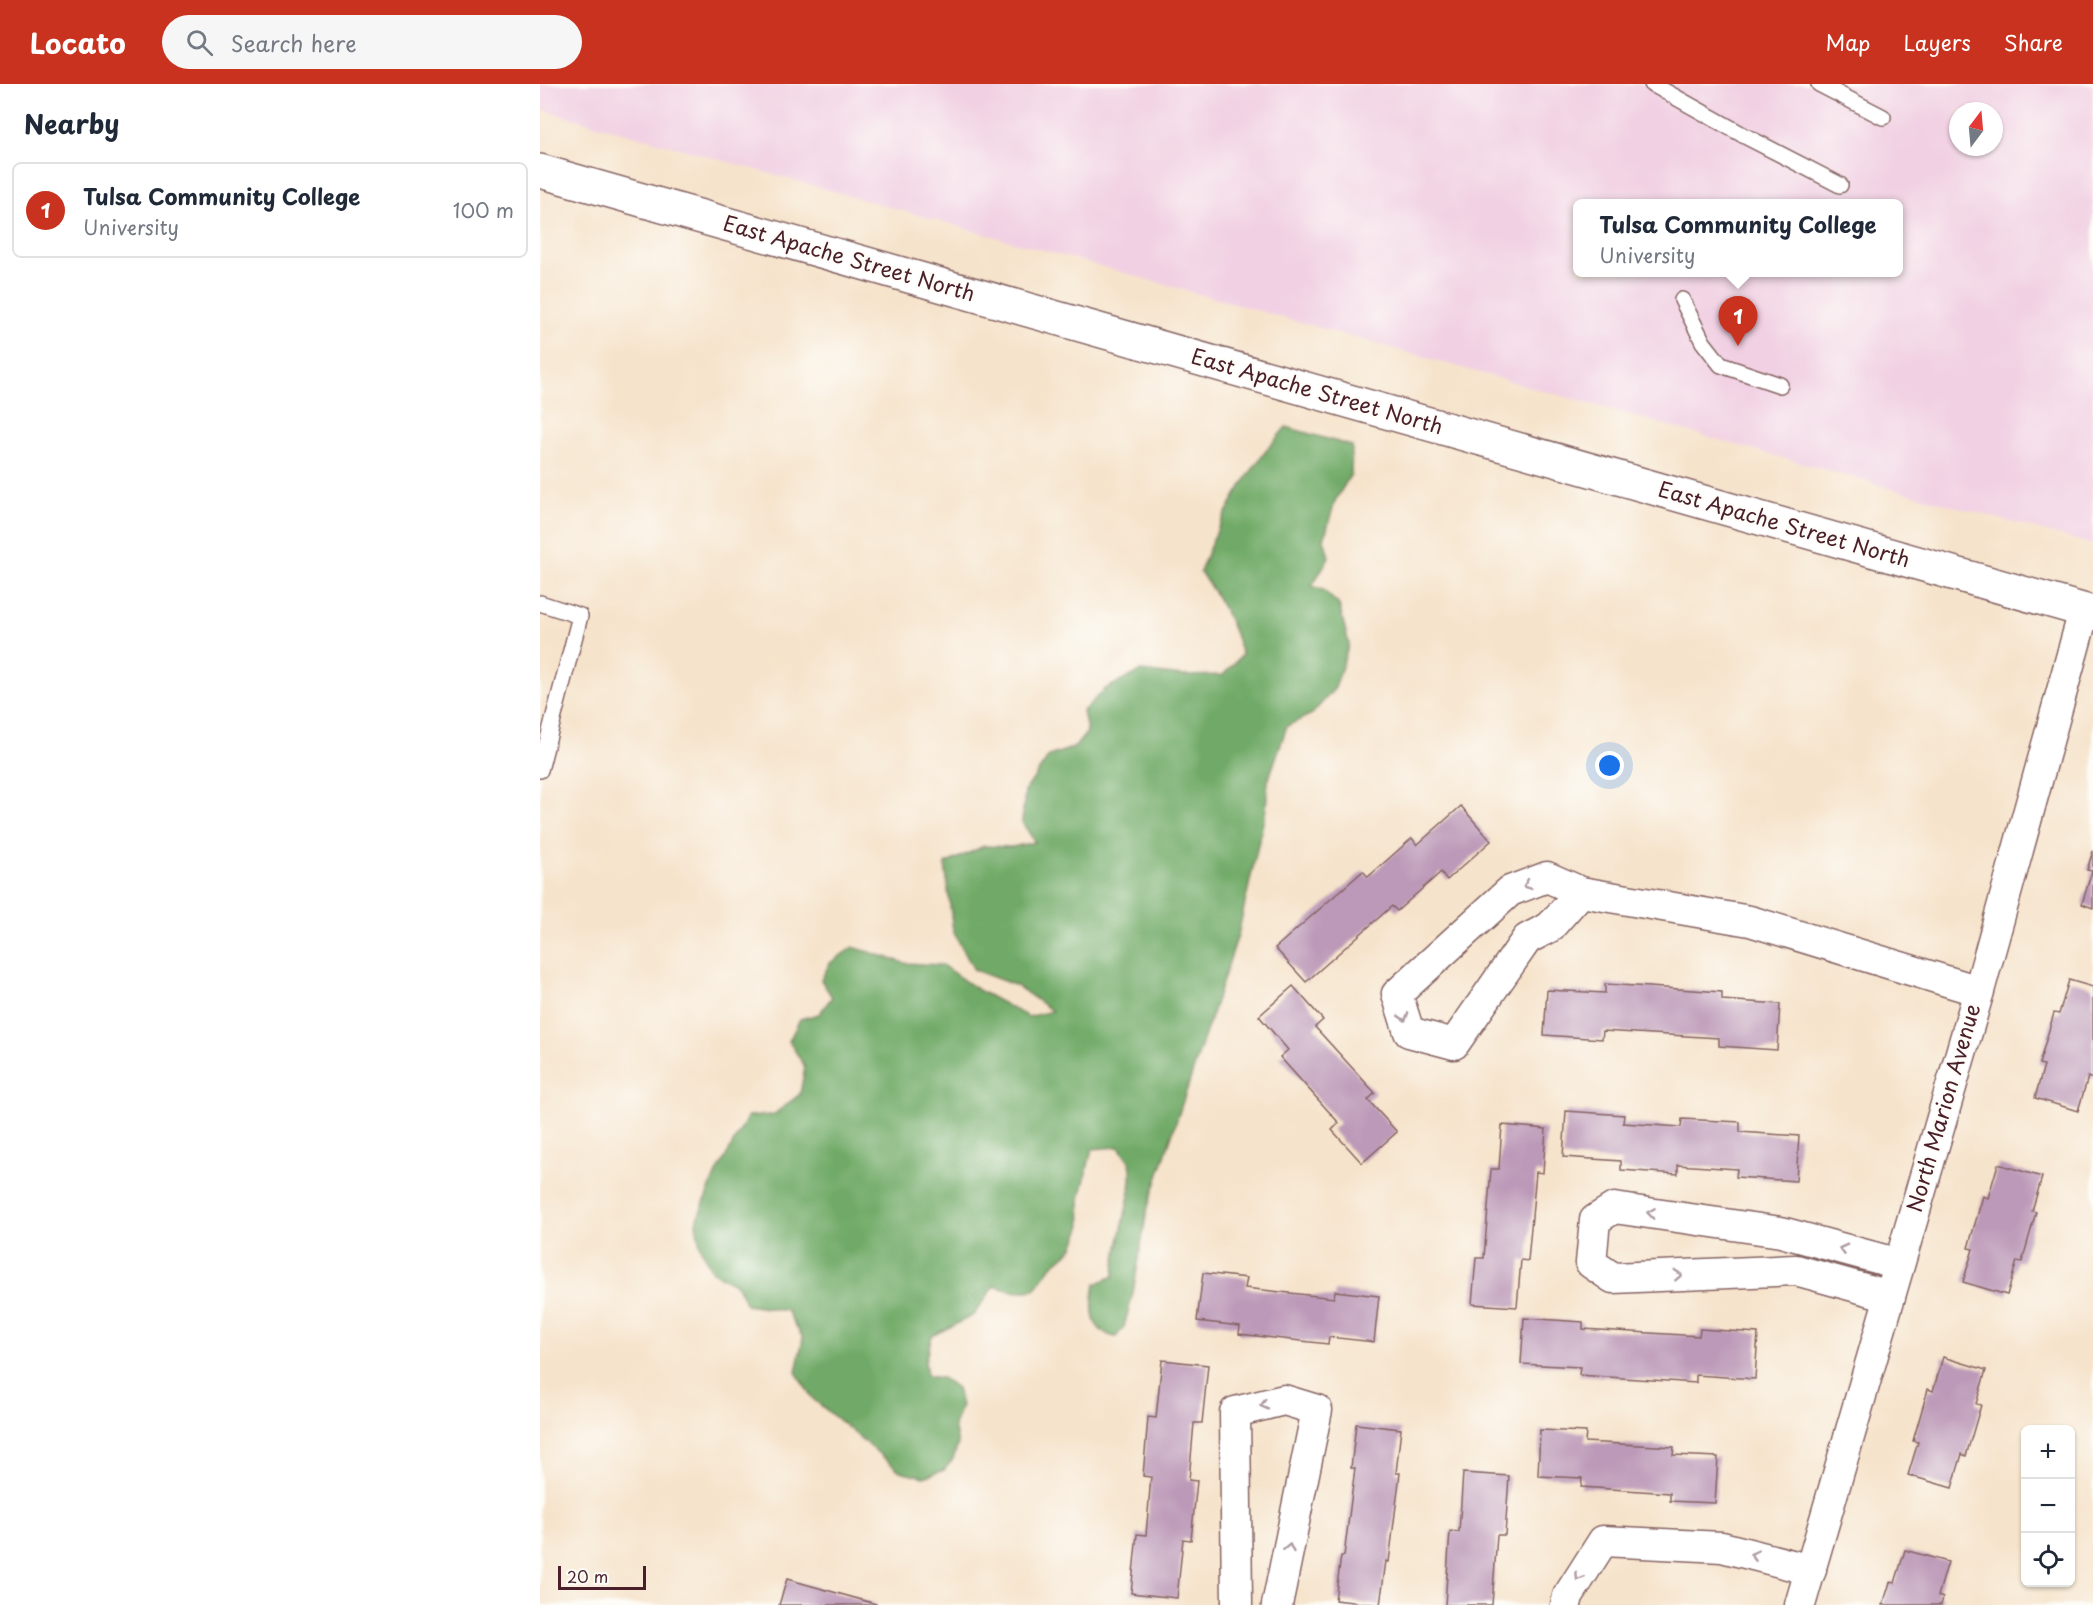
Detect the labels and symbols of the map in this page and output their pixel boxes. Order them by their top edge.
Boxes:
north arrow [1949,102,2003,156]
street label: East Apache Street North [720,206,979,308]
pin: 1 [1718,296,1758,346]
street label: East Apache Street North [1188,339,1447,441]
street label: East Apache Street North [1655,472,1914,574]
your location [1595,751,1624,780]
one-way arrow [1522,877,1533,890]
street label: North Marion Avenue [1897,1000,1987,1215]
one-way arrow [1397,1011,1409,1022]
one-way arrow [1646,1208,1656,1220]
one-way arrow [1838,1244,1848,1256]
one-way arrow [1674,1269,1683,1282]
one-way arrow [1259,1397,1269,1410]
one-way arrow [1281,1543,1294,1553]
one-way arrow [1749,1550,1760,1562]
scale bar [558,1563,646,1590]
one-way arrow [1576,1570,1587,1581]

